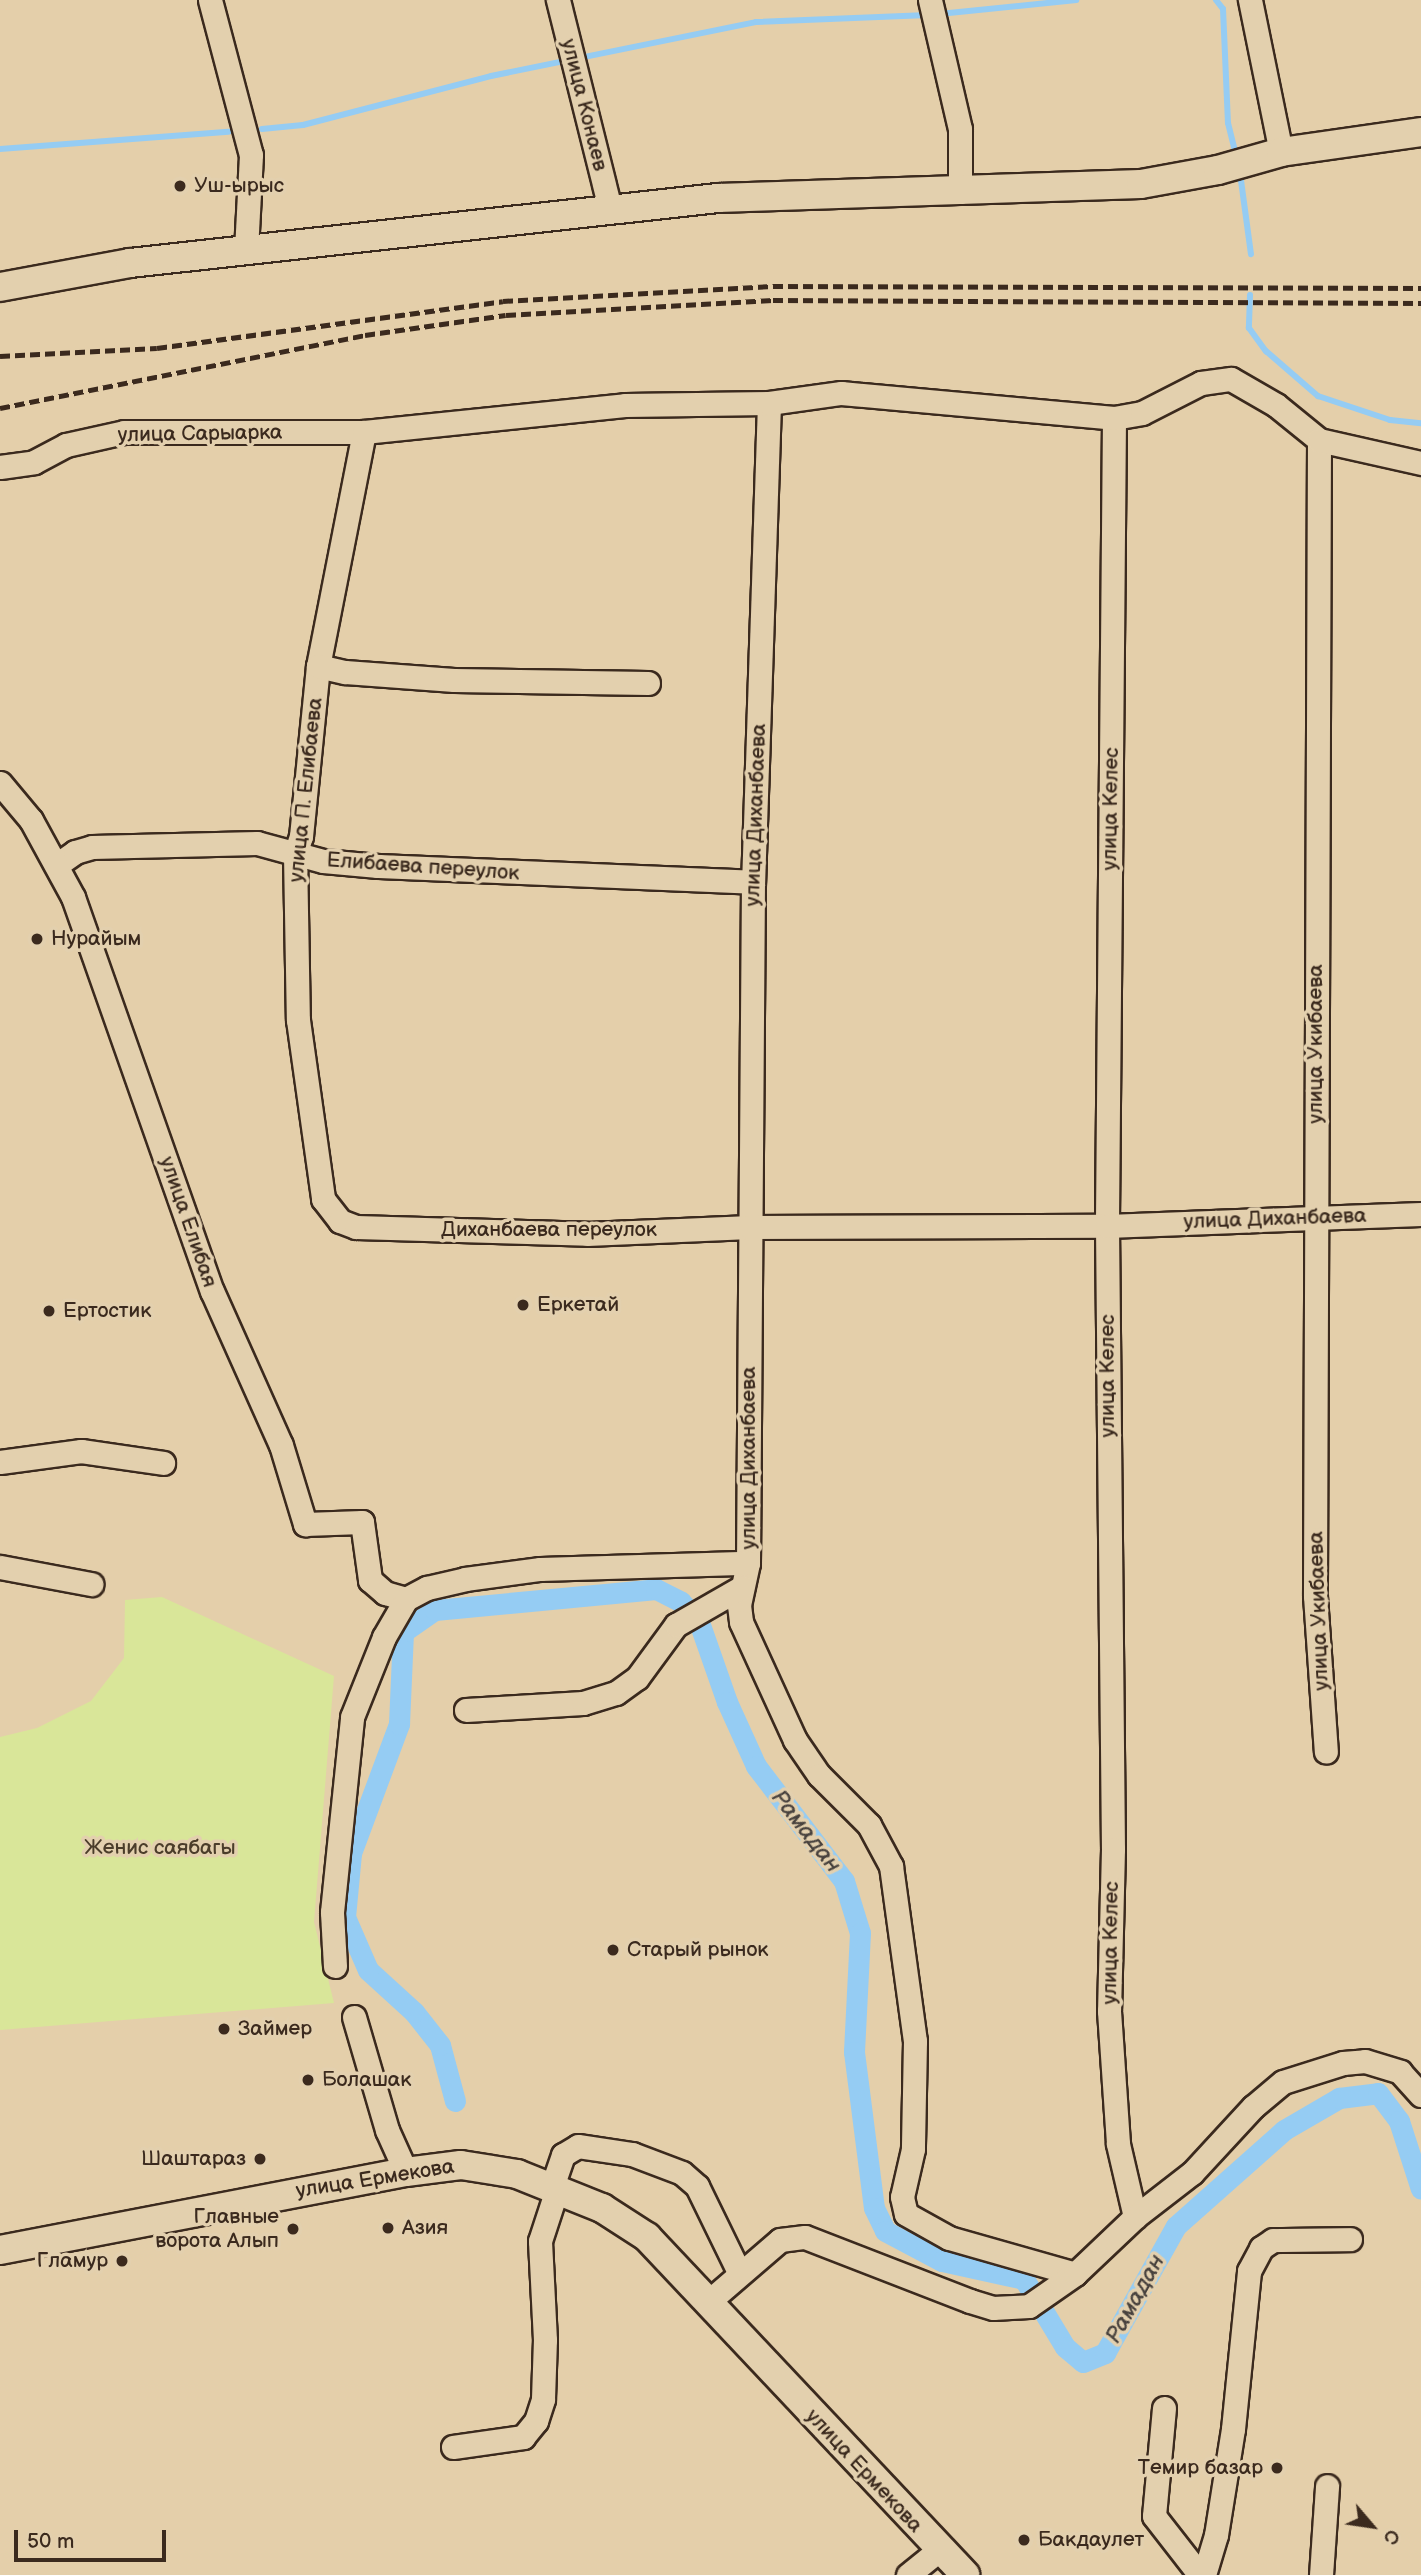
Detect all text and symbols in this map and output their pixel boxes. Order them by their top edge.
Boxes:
street label: улица Конаев [555,36,613,174]
place label: Уш-ырыс [194,173,284,199]
marker: Уш-ырыс [172,178,188,194]
street label: улица Сарыарка [117,420,283,448]
street label: улица П. Елибаева [284,696,328,884]
street label: улица Диханбаева [740,723,772,907]
street label: улица Келес [1097,747,1125,871]
street label: Елибаева переулок [326,848,520,886]
place label: Нурайым [51,926,141,952]
marker: Нурайым [29,931,45,947]
street label: улица Укибаева [1303,964,1329,1124]
street label: улица Елибая [154,1153,222,1291]
street label: улица Диханбаева [1183,1203,1367,1235]
street label: Диханбаева переулок [441,1217,657,1243]
place label: Еркетай [537,1292,619,1318]
marker: Еркетай [515,1297,531,1313]
place label: Ертостик [63,1298,151,1324]
marker: Ертостик [41,1303,57,1319]
street label: улица Келес [1095,1315,1121,1437]
street label: улица Диханбаева [736,1367,762,1549]
street label: улица Укибаева [1304,1531,1334,1691]
water label: Рамадан [765,1784,847,1878]
park label: Женис саябагы [84,1835,236,1861]
street label: улица Келес [1097,1881,1125,2005]
place label: Старый рынок [627,1937,769,1963]
marker: Старый рынок [605,1942,621,1958]
place label: Займер [238,2016,312,2042]
marker: Займер [216,2021,232,2037]
place label: Болашак [322,2067,411,2093]
marker: Болашак [300,2072,316,2088]
place label: Шаштараз [141,2146,246,2172]
marker: Шаштараз [252,2151,268,2167]
street label: улица Ермекова [294,2154,456,2204]
place label: Главные ворота Алып [155,2204,279,2254]
place label: Азия [402,2215,448,2241]
marker: Азия [380,2220,396,2236]
marker: Главные ворота Алып [285,2221,301,2237]
place label: Гламур [37,2248,108,2274]
water label: Рамадан [1099,2250,1171,2348]
marker: Гламур [114,2253,130,2269]
street label: улица Ермекова [800,2404,928,2538]
place label: Темир базар [1138,2455,1263,2481]
marker: Темир базар [1269,2460,1285,2476]
north arrow [1337,2491,1407,2561]
scale bar [18,2516,170,2560]
text: С [1378,2525,1404,2548]
place label: Бакдаулет [1038,2527,1144,2553]
text: 50 m [27,2529,74,2554]
marker: Бакдаулет [1016,2532,1032,2548]

